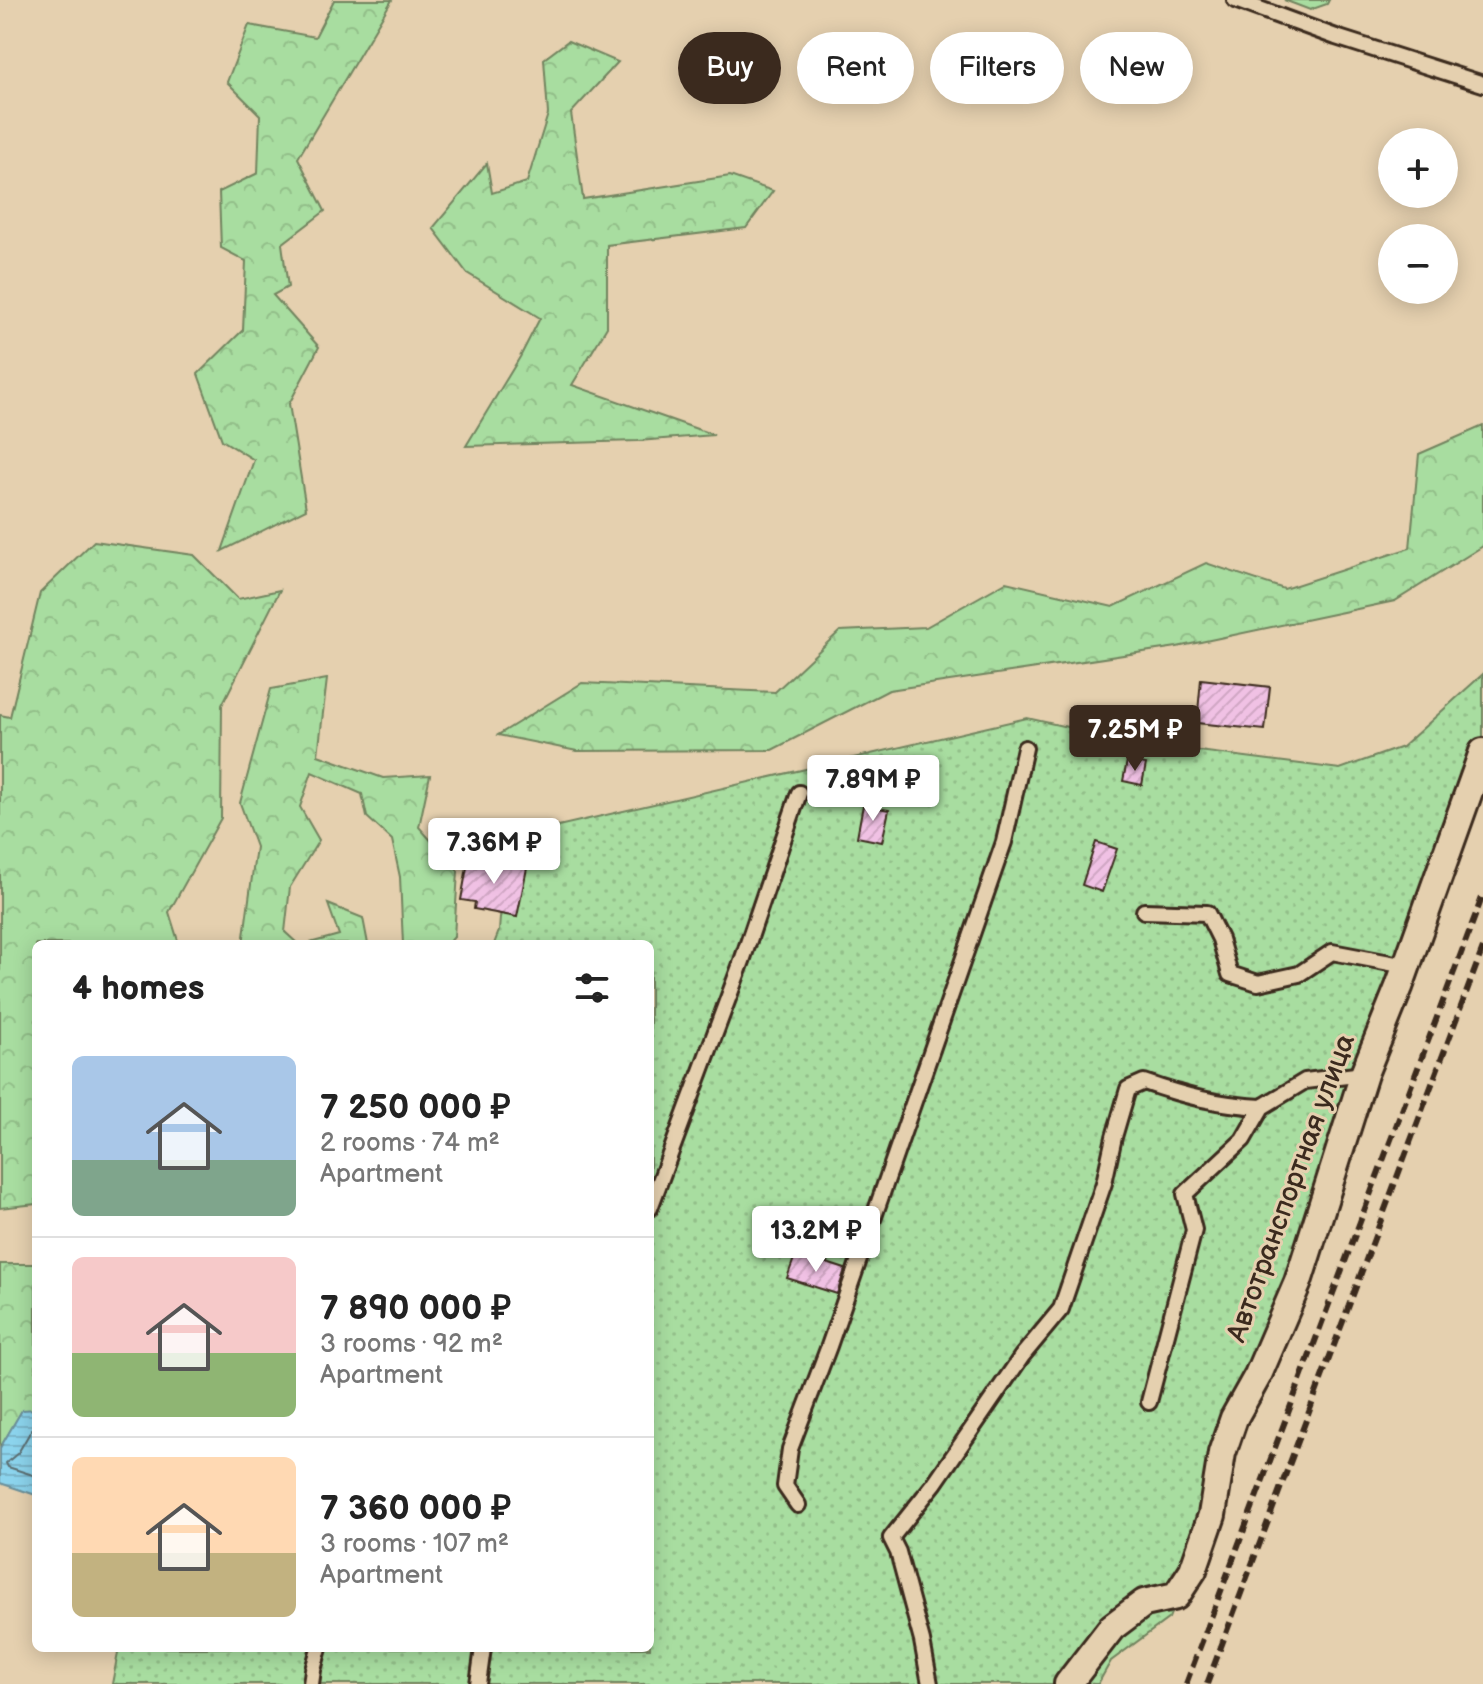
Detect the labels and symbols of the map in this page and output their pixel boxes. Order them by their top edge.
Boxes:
pin: 7.25M ₽ [1061,705,1209,773]
pin: 7.89M ₽ [799,755,947,823]
pin: 7.36M ₽ [420,818,568,886]
street label: Автотранспортная улица [1220,1029,1362,1347]
pin: 13.2M ₽ [742,1206,890,1274]

